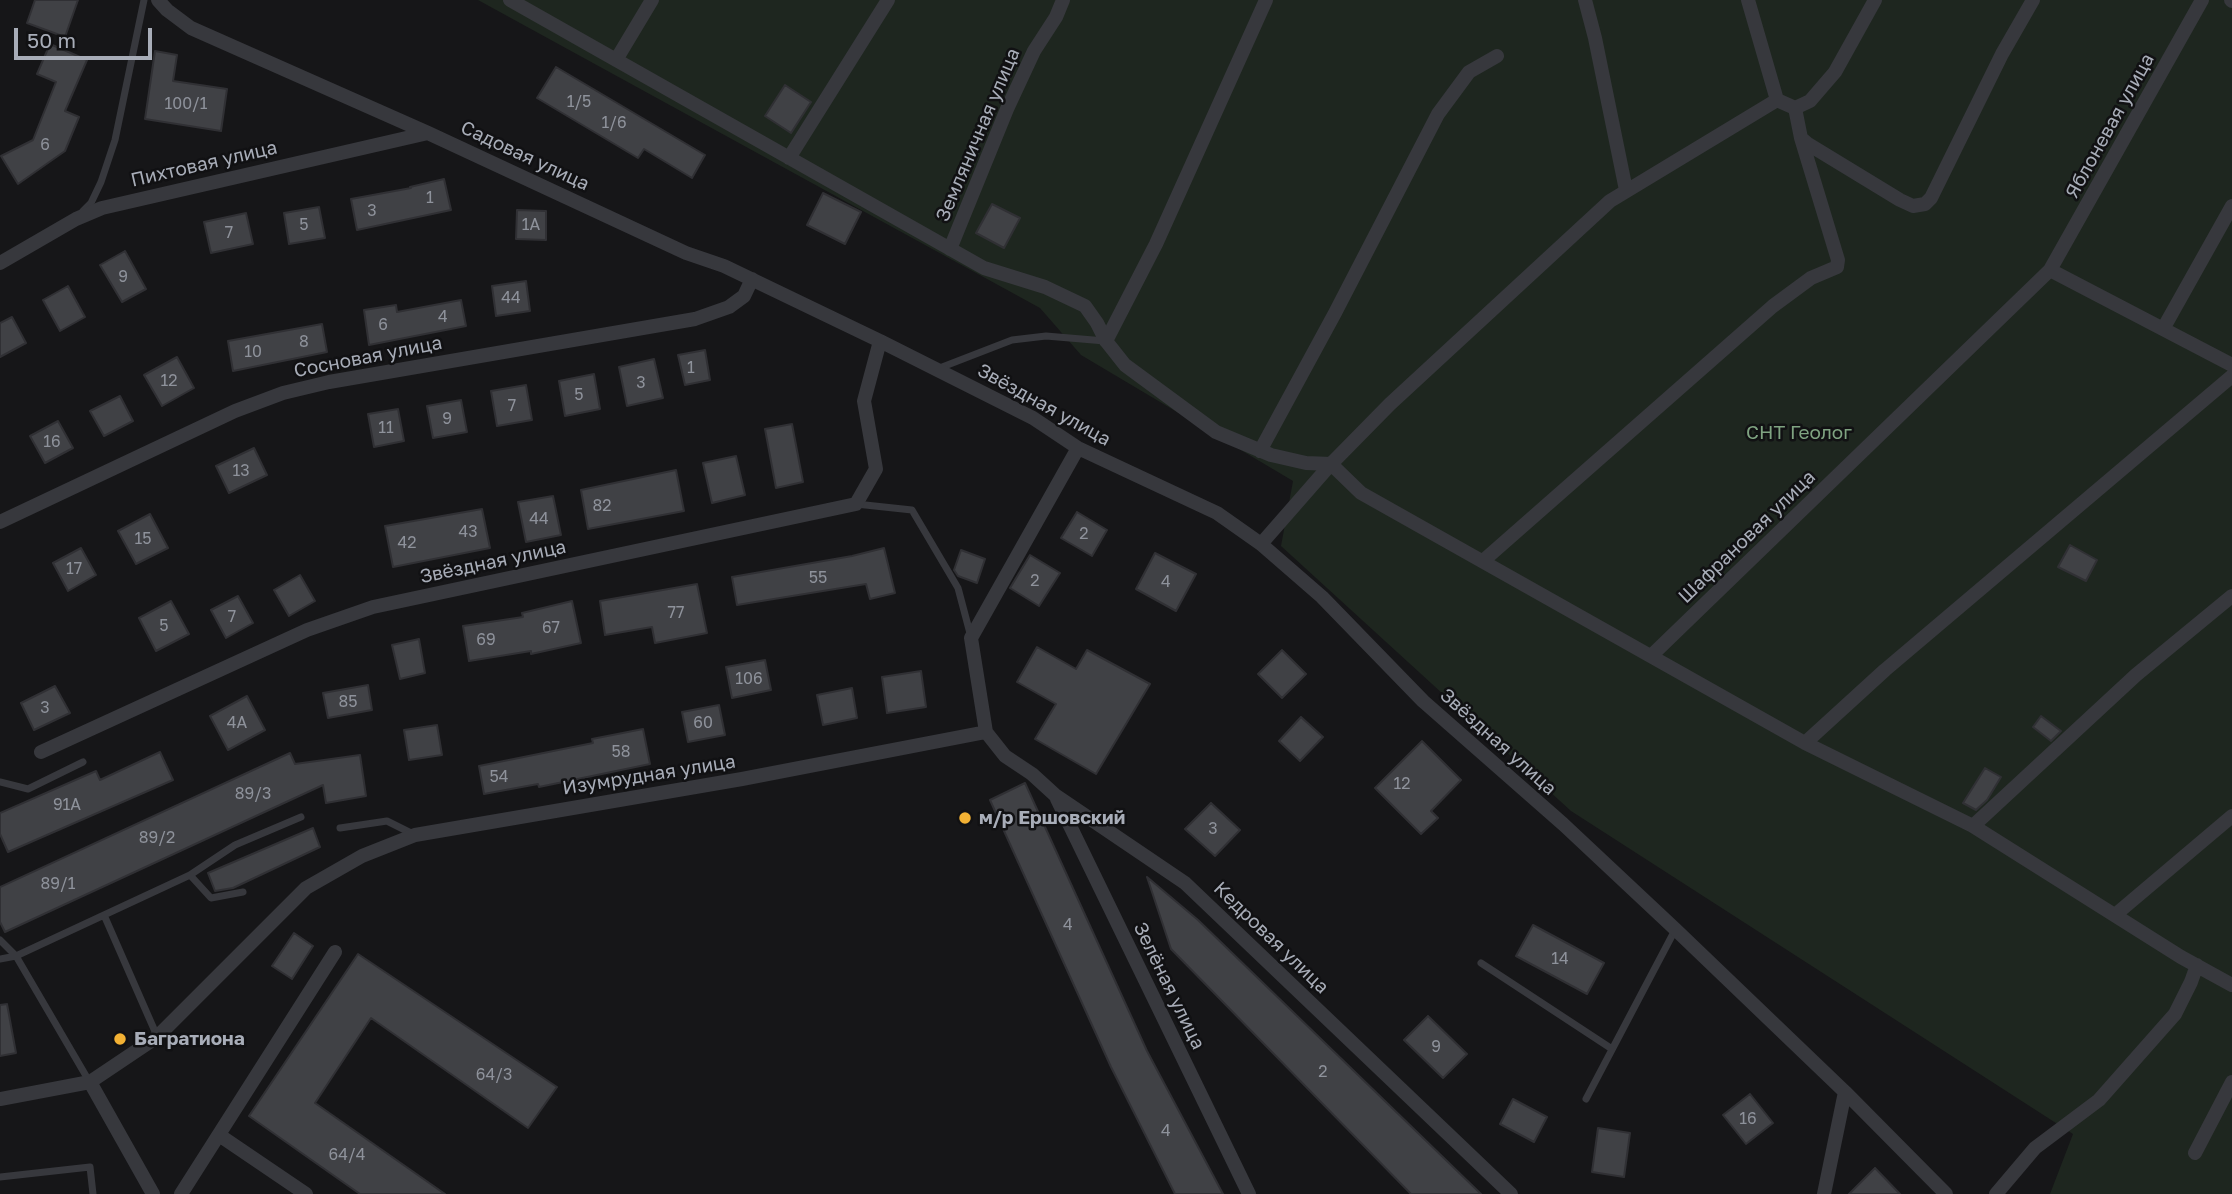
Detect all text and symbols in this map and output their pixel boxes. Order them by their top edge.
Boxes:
scale bar [18,14,156,58]
text: 50 m [27,27,76,53]
street label: Земляничная улица [931,45,1025,225]
street label: Яблоневая улица [2061,50,2159,202]
house number: 1/5 [567,92,591,112]
house number: 100/1 [164,94,208,114]
house number: 1/6 [601,113,627,133]
street label: Садовая улица [457,116,593,196]
house number: 6 [40,135,50,155]
street label: Пихтовая улица [129,136,279,192]
house number: 1 [426,188,434,208]
house number: 3 [367,201,377,221]
house number: 5 [299,215,309,235]
house number: 1А [522,215,540,235]
house number: 7 [225,223,233,243]
house number: 9 [118,267,128,287]
house number: 44 [501,288,521,308]
house number: 4 [438,307,448,327]
house number: 6 [378,315,388,335]
street label: Сосновая улица [292,331,444,383]
house number: 8 [299,332,309,352]
house number: 10 [244,342,262,362]
house number: 1 [687,358,695,378]
street label: Звёздная улица [973,359,1115,451]
house number: 12 [160,371,178,391]
house number: 3 [636,373,646,393]
house number: 5 [574,385,584,405]
house number: 7 [508,396,516,416]
house number: 9 [442,409,452,429]
house number: 11 [378,418,394,438]
park label: СНТ Геолог [1746,422,1852,444]
house number: 16 [43,432,61,452]
house number: 13 [232,461,250,481]
street label: Шафрановая улица [1674,466,1820,608]
house number: 82 [592,496,612,516]
house number: 44 [529,509,549,529]
house number: 43 [458,522,478,542]
house number: 2 [1079,524,1089,544]
house number: 15 [134,529,152,549]
house number: 42 [397,533,417,553]
street label: Звёздная улица [418,535,568,589]
house number: 17 [66,559,82,579]
house number: 55 [809,568,827,588]
house number: 2 [1030,571,1040,591]
house number: 4 [1161,572,1171,592]
house number: 77 [668,603,684,623]
house number: 7 [228,607,236,627]
house number: 5 [159,616,169,636]
house number: 67 [542,618,560,638]
house number: 69 [476,630,496,650]
house number: 106 [735,669,763,689]
street label: Звёздная улица [1435,684,1561,800]
house number: 85 [338,692,358,712]
house number: 3 [40,698,50,718]
house number: 4А [227,713,247,733]
house number: 60 [693,713,713,733]
house number: 58 [611,742,631,762]
street label: Изумрудная улица [561,750,737,800]
house number: 54 [489,767,509,787]
house number: 12 [1393,774,1411,794]
house number: 89/3 [235,784,271,804]
house number: 91А [53,795,81,815]
place label: м/р Ершовский [979,807,1125,829]
marker: м/р Ершовский [957,810,973,826]
house number: 3 [1208,819,1218,839]
house number: 89/2 [139,828,175,848]
house number: 89/1 [41,874,75,894]
street label: Кедровая улица [1209,877,1333,999]
house number: 4 [1063,915,1073,935]
street label: Зелёная улица [1128,919,1210,1053]
house number: 14 [1551,949,1569,969]
place label: Багратиона [134,1028,245,1050]
marker: Багратиона [112,1031,128,1047]
house number: 9 [1431,1037,1441,1057]
house number: 2 [1318,1062,1328,1082]
house number: 64/3 [476,1065,512,1085]
house number: 16 [1739,1109,1757,1129]
house number: 4 [1161,1121,1171,1141]
house number: 64/4 [329,1145,365,1165]

